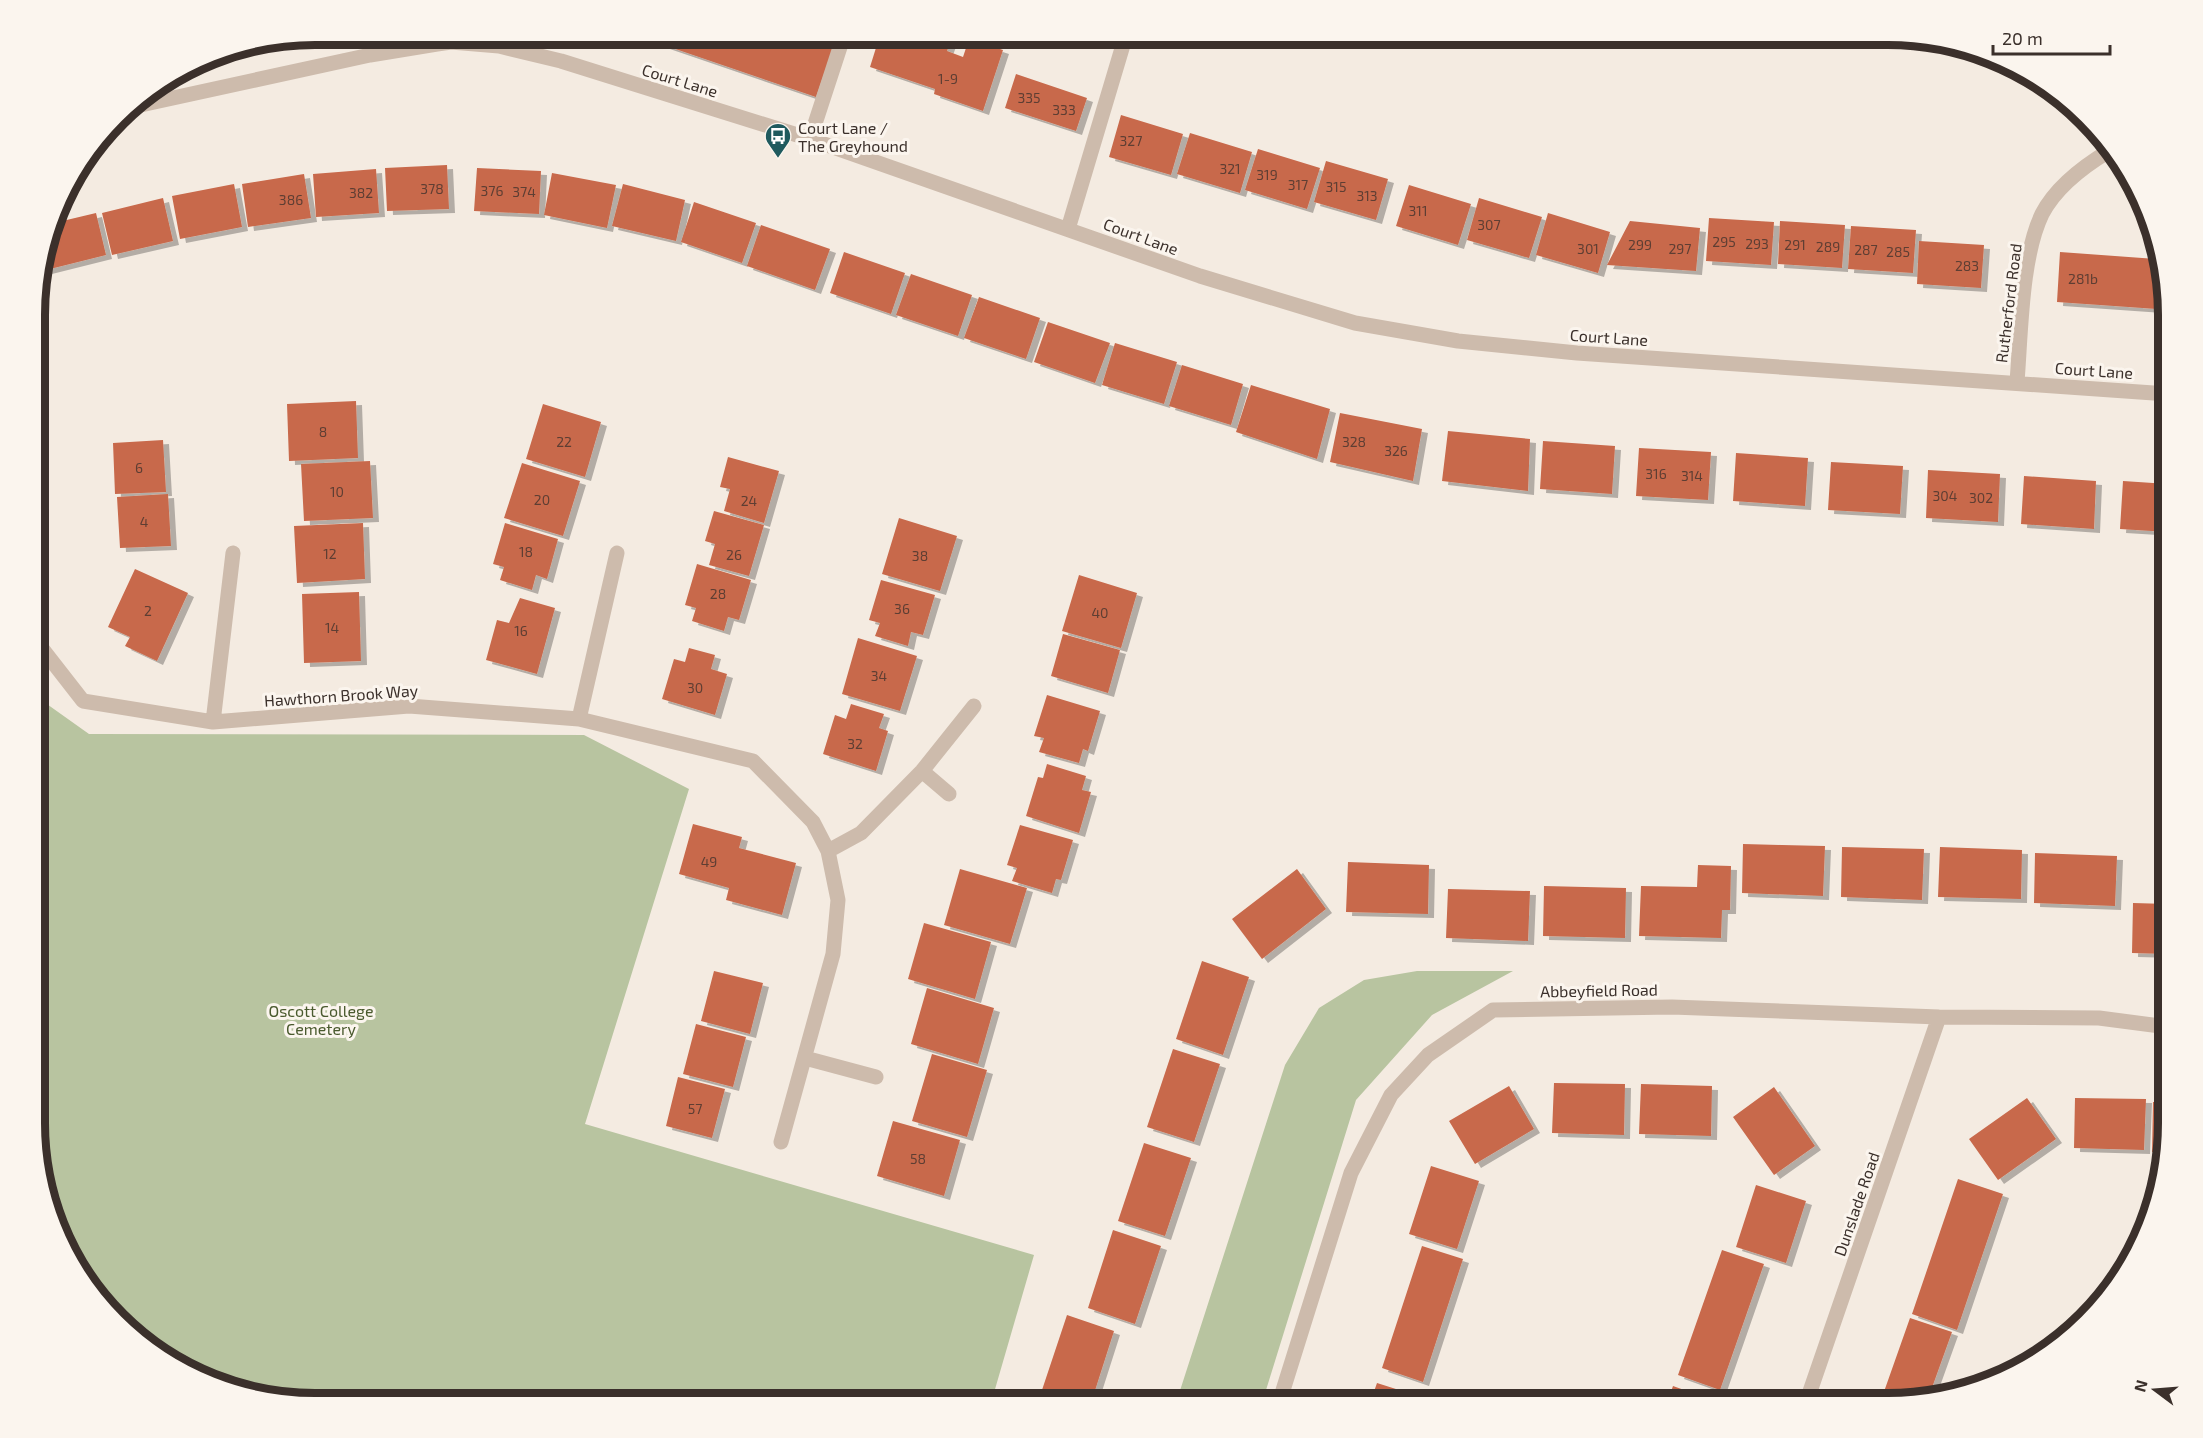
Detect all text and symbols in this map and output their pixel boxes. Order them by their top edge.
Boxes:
scale bar [1993,18,2110,56]
text: 20 m [2002,27,2043,49]
street label: Court Lane [640,59,720,101]
house number: 1-9 [938,70,958,87]
house number: 335 [1017,89,1041,106]
house number: 333 [1052,101,1076,118]
place label: Court Lane / The Greyhound [798,118,908,155]
bus stop icon: Court Lane / The Greyhound [763,121,793,159]
house number: 327 [1120,132,1142,149]
house number: 321 [1219,160,1241,177]
house number: 319 [1256,166,1278,183]
house number: 317 [1288,176,1308,193]
house number: 315 [1326,178,1346,195]
house number: 378 [420,180,444,197]
house number: 376 [481,182,503,199]
house number: 374 [512,183,536,200]
house number: 382 [349,184,373,201]
house number: 313 [1356,187,1378,204]
house number: 386 [279,191,303,208]
house number: 311 [1409,202,1427,219]
street label: Court Lane [1101,214,1181,258]
house number: 307 [1477,216,1501,233]
house number: 295 [1712,233,1736,250]
house number: 293 [1745,235,1769,252]
house number: 299 [1628,236,1652,253]
house number: 291 [1784,236,1806,253]
house number: 289 [1816,238,1840,255]
house number: 301 [1577,240,1599,257]
house number: 297 [1668,240,1692,257]
house number: 287 [1854,241,1878,258]
street label: Rutherford Road [1991,242,2025,364]
house number: 285 [1886,243,1910,260]
house number: 283 [1955,257,1979,274]
house number: 281b [2068,270,2098,287]
street label: Court Lane [1569,325,1649,349]
street label: Court Lane [2054,358,2134,382]
house number: 8 [319,423,327,440]
house number: 22 [556,433,572,450]
house number: 328 [1342,433,1366,450]
house number: 326 [1384,442,1408,459]
house number: 6 [135,459,143,476]
house number: 316 [1645,465,1667,482]
house number: 314 [1681,467,1703,484]
house number: 10 [330,483,344,500]
house number: 304 [1933,487,1957,504]
house number: 302 [1969,489,1993,506]
house number: 20 [534,491,550,508]
house number: 24 [741,492,757,509]
house number: 4 [140,513,148,530]
house number: 18 [519,543,533,560]
house number: 12 [323,545,337,562]
house number: 26 [726,546,742,563]
house number: 38 [912,547,928,564]
house number: 28 [710,585,726,602]
house number: 36 [894,600,910,617]
house number: 2 [144,602,152,619]
house number: 40 [1091,604,1109,621]
house number: 14 [325,619,339,636]
house number: 16 [514,622,528,639]
house number: 34 [871,667,887,684]
house number: 30 [687,679,703,696]
street label: Hawthorn Brook Way [263,680,419,710]
house number: 32 [847,735,863,752]
house number: 49 [701,853,717,870]
street label: Abbeyfield Road [1540,979,1658,1001]
park label: Oscott College Cemetery [268,1001,374,1038]
house number: 57 [688,1100,702,1117]
street label: Dunslade Road [1829,1149,1883,1259]
house number: 58 [910,1150,926,1167]
north arrow [2125,1360,2185,1420]
text: N [2129,1378,2151,1394]

